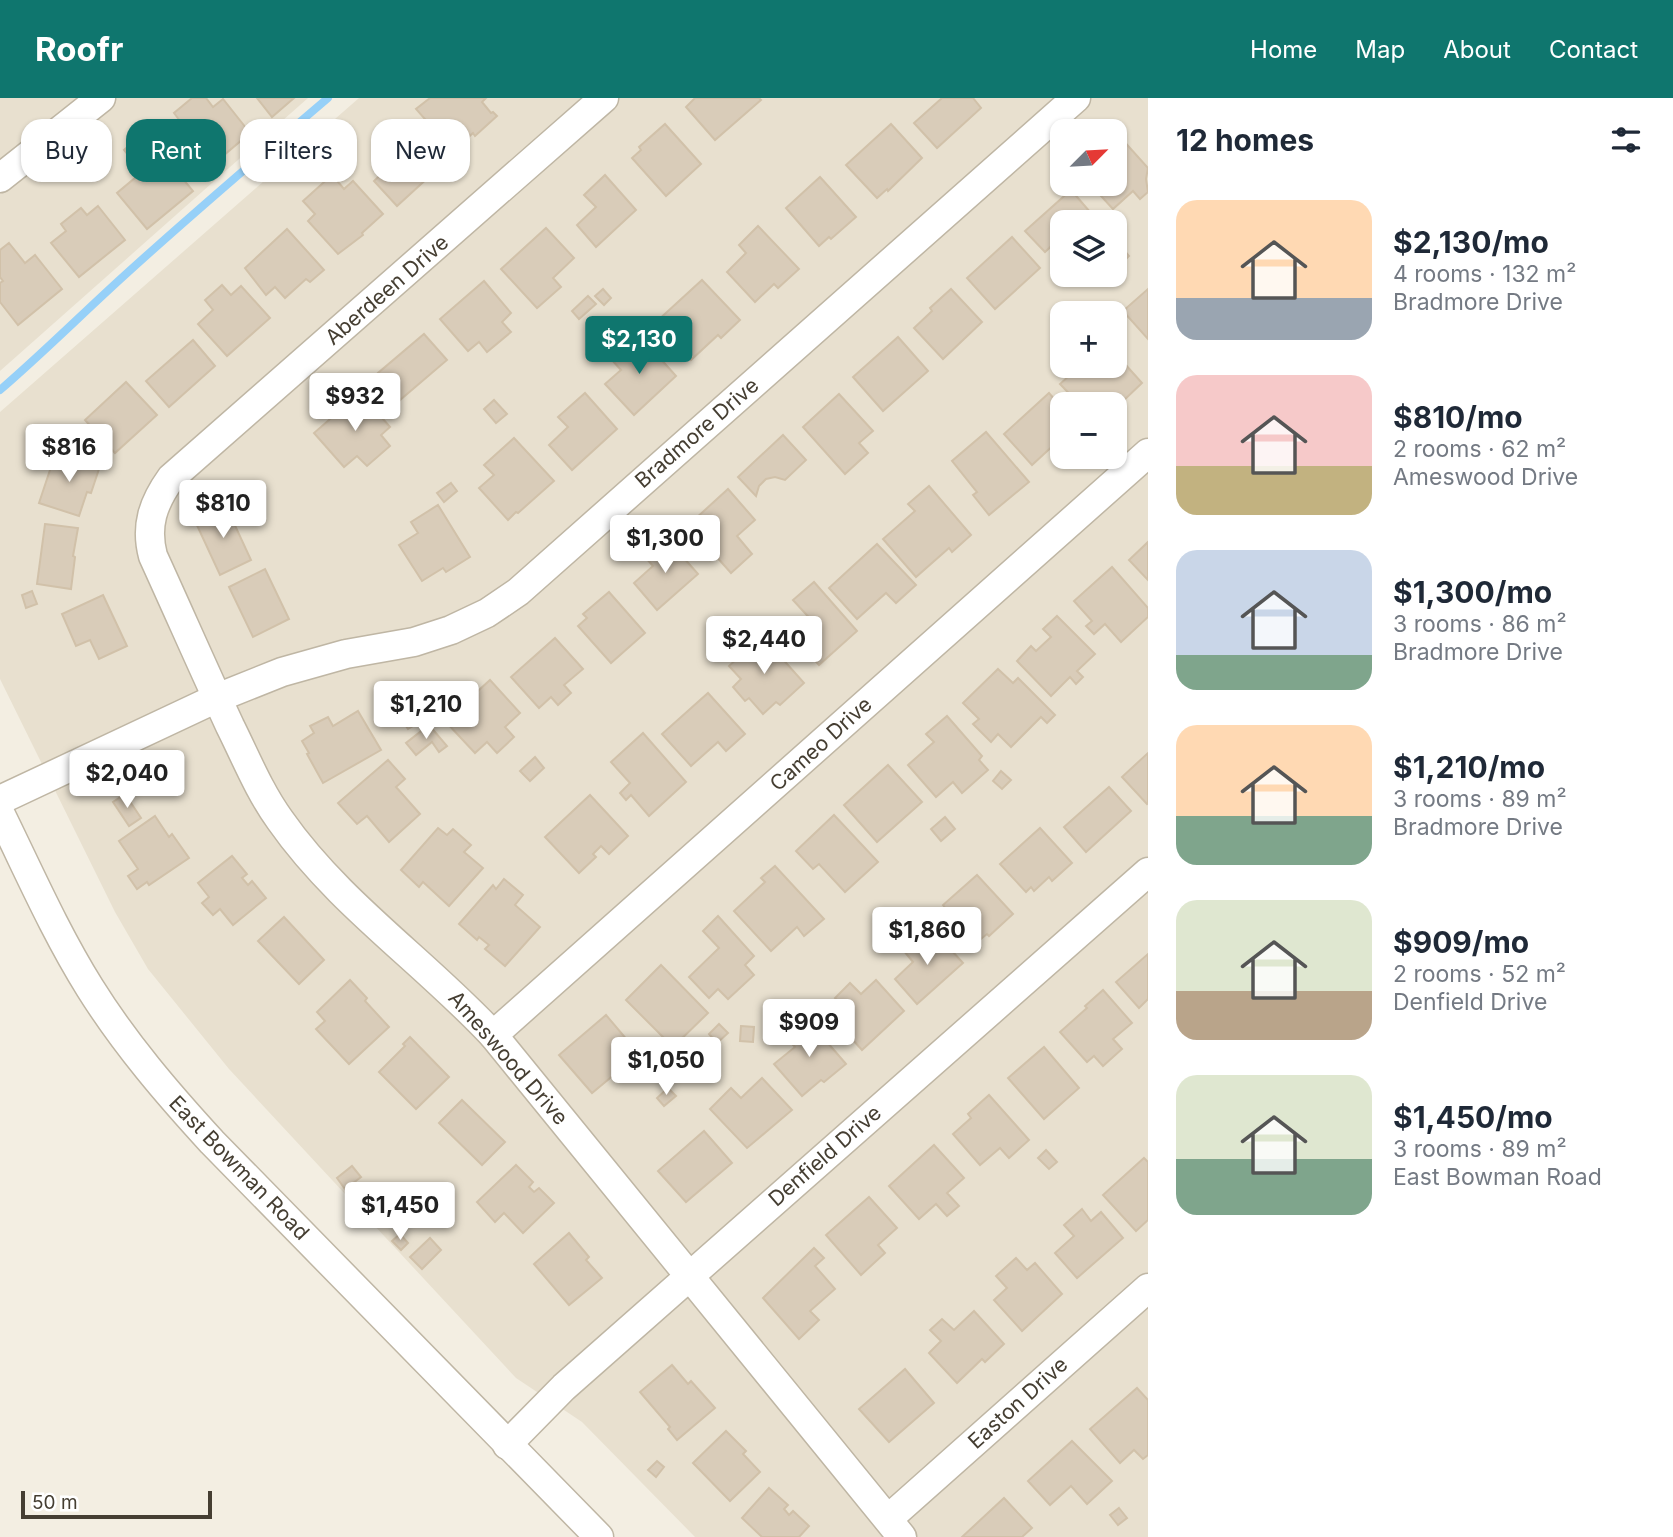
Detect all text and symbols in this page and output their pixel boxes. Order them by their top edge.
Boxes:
text: Roofr [35,29,123,69]
text: Home [1250,35,1317,64]
text: Map [1355,35,1405,64]
text: About [1443,35,1511,64]
text: Contact [1549,35,1638,64]
chip: Buy [21,119,112,182]
chip: Rent [126,119,226,182]
chip: Filters [240,119,357,182]
chip: New [371,119,470,182]
north arrow [1050,119,1127,196]
map controls [1050,119,1127,469]
icon: filters [1607,121,1645,159]
text: 12 homes [1176,122,1314,158]
button: layers [1050,210,1127,287]
text: $2,130/mo [1393,224,1549,260]
icon: home [1232,228,1316,312]
street label: Aberdeen Drive [320,229,453,350]
text: 4 rooms · 132 m² [1393,260,1576,288]
text: Bradmore Drive [1393,288,1563,316]
button: + [1050,301,1127,378]
pin: $2,130 [582,316,696,376]
text: $2,130 [601,325,677,353]
street label: Bradmore Drive [630,372,763,493]
pin: $932 [314,374,396,433]
text: $932 [325,382,385,410]
button: − [1050,392,1127,469]
text: $810/mo [1393,399,1523,435]
icon: home [1232,403,1316,487]
pin: $816 [28,424,110,484]
text: $816 [42,433,96,461]
text: 2 rooms · 62 m² [1393,435,1566,463]
text: Ameswood Drive [1393,463,1578,491]
pin: $810 [182,480,264,540]
text: $810 [195,489,251,517]
pin: $1,300 [608,516,722,575]
text: $1,300 [626,524,704,552]
text: $1,300/mo [1393,574,1552,610]
icon: home [1232,578,1316,662]
text: 3 rooms · 86 m² [1393,610,1567,638]
pin: $2,440 [707,616,821,676]
text: $2,440 [722,625,806,653]
text: Bradmore Drive [1393,638,1563,666]
pin: $1,210 [369,682,483,741]
text: $1,210 [390,690,462,718]
street label: Cameo Drive [765,691,877,796]
text: $1,210/mo [1393,749,1545,785]
pin: $2,040 [70,750,184,810]
icon: home [1232,753,1316,837]
text: $2,040 [85,759,169,787]
text: 3 rooms · 89 m² [1393,785,1567,813]
text: Bradmore Drive [1393,813,1563,841]
pin: $1,860 [870,908,984,967]
text: $1,860 [888,916,966,944]
text: $909/mo [1393,924,1529,960]
icon: home [1232,928,1316,1012]
text: 2 rooms · 52 m² [1393,960,1566,988]
street label: Ameswood Drive [443,986,573,1130]
text: Denfield Drive [1393,988,1547,1016]
pin: $909 [768,1000,850,1059]
text: $909 [779,1008,839,1036]
pin: $1,050 [609,1038,723,1097]
text: $1,050 [627,1046,705,1074]
street label: East Bowman Road [164,1090,315,1245]
text: $1,450/mo [1393,1099,1553,1135]
street label: Denfield Drive [763,1100,886,1211]
icon: home [1232,1103,1316,1187]
text: 3 rooms · 89 m² [1393,1135,1567,1163]
text: East Bowman Road [1393,1163,1602,1191]
pin: $1,450 [343,1182,457,1242]
text: $1,450 [361,1191,439,1219]
street label: Easton Drive [963,1351,1073,1454]
scale bar [21,1488,212,1520]
text: 50 m [32,1491,78,1514]

